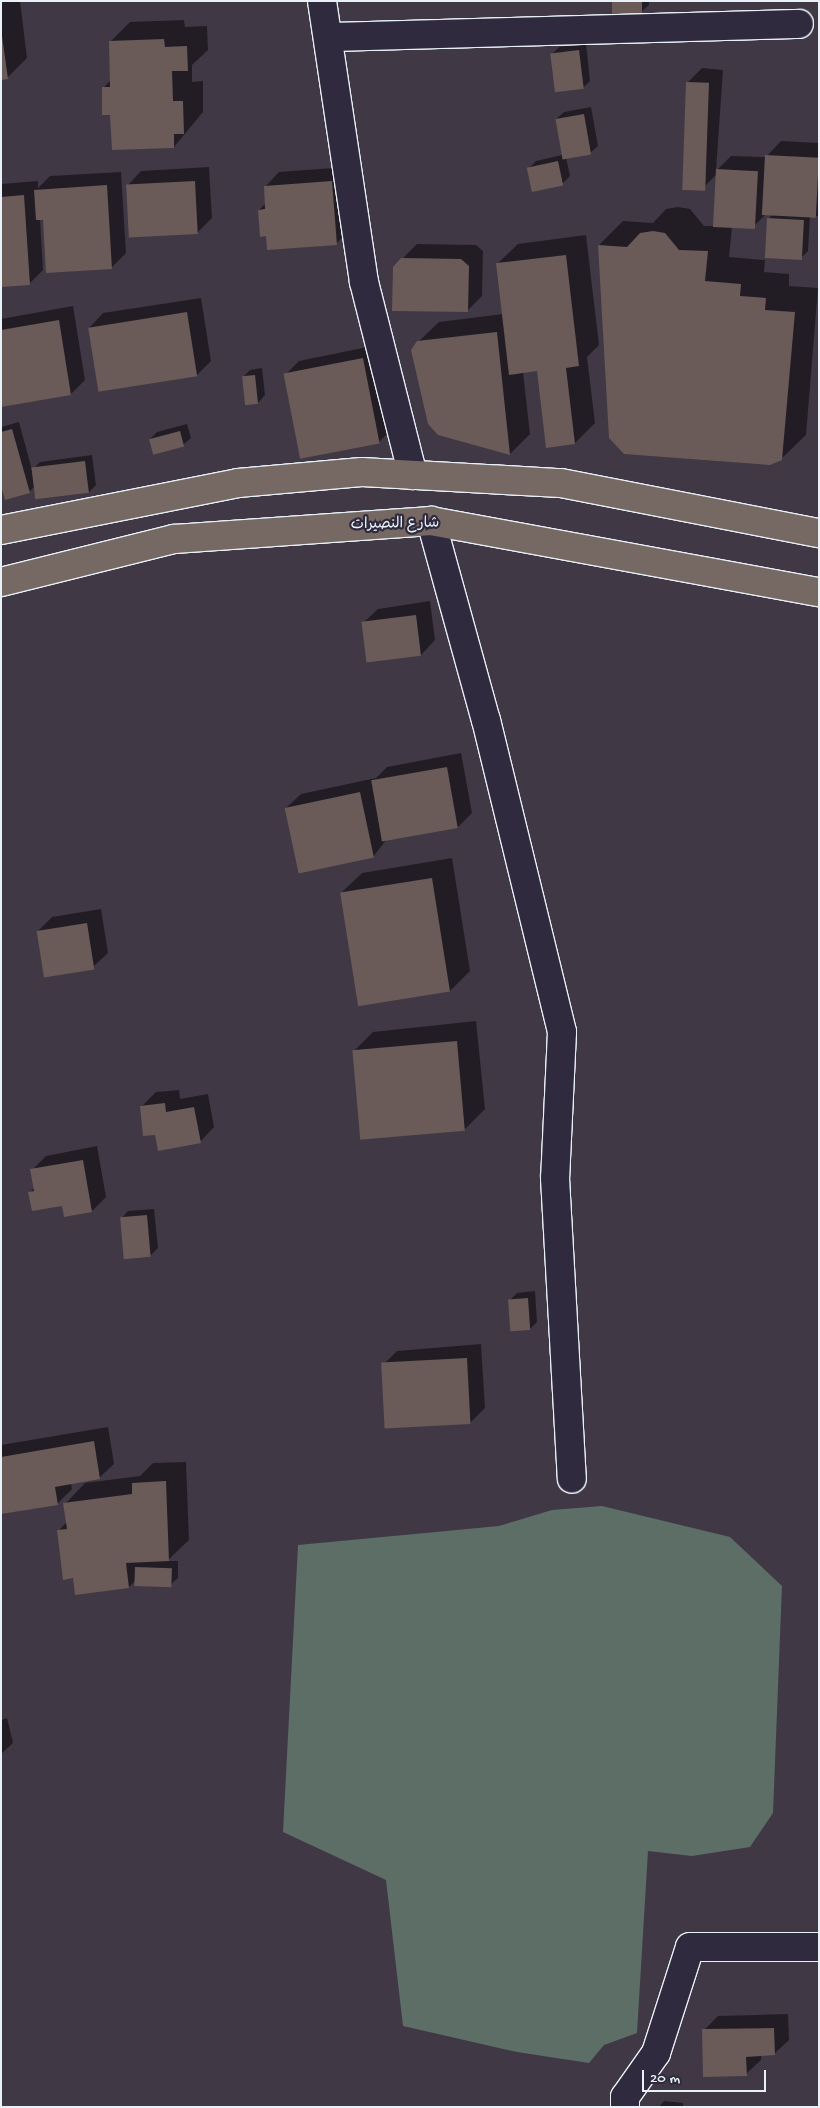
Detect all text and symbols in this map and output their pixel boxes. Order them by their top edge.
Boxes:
street label: شارع النصيرات [351,515,439,535]
scale bar [645,2060,769,2092]
text: 20 m [650,2070,680,2088]

